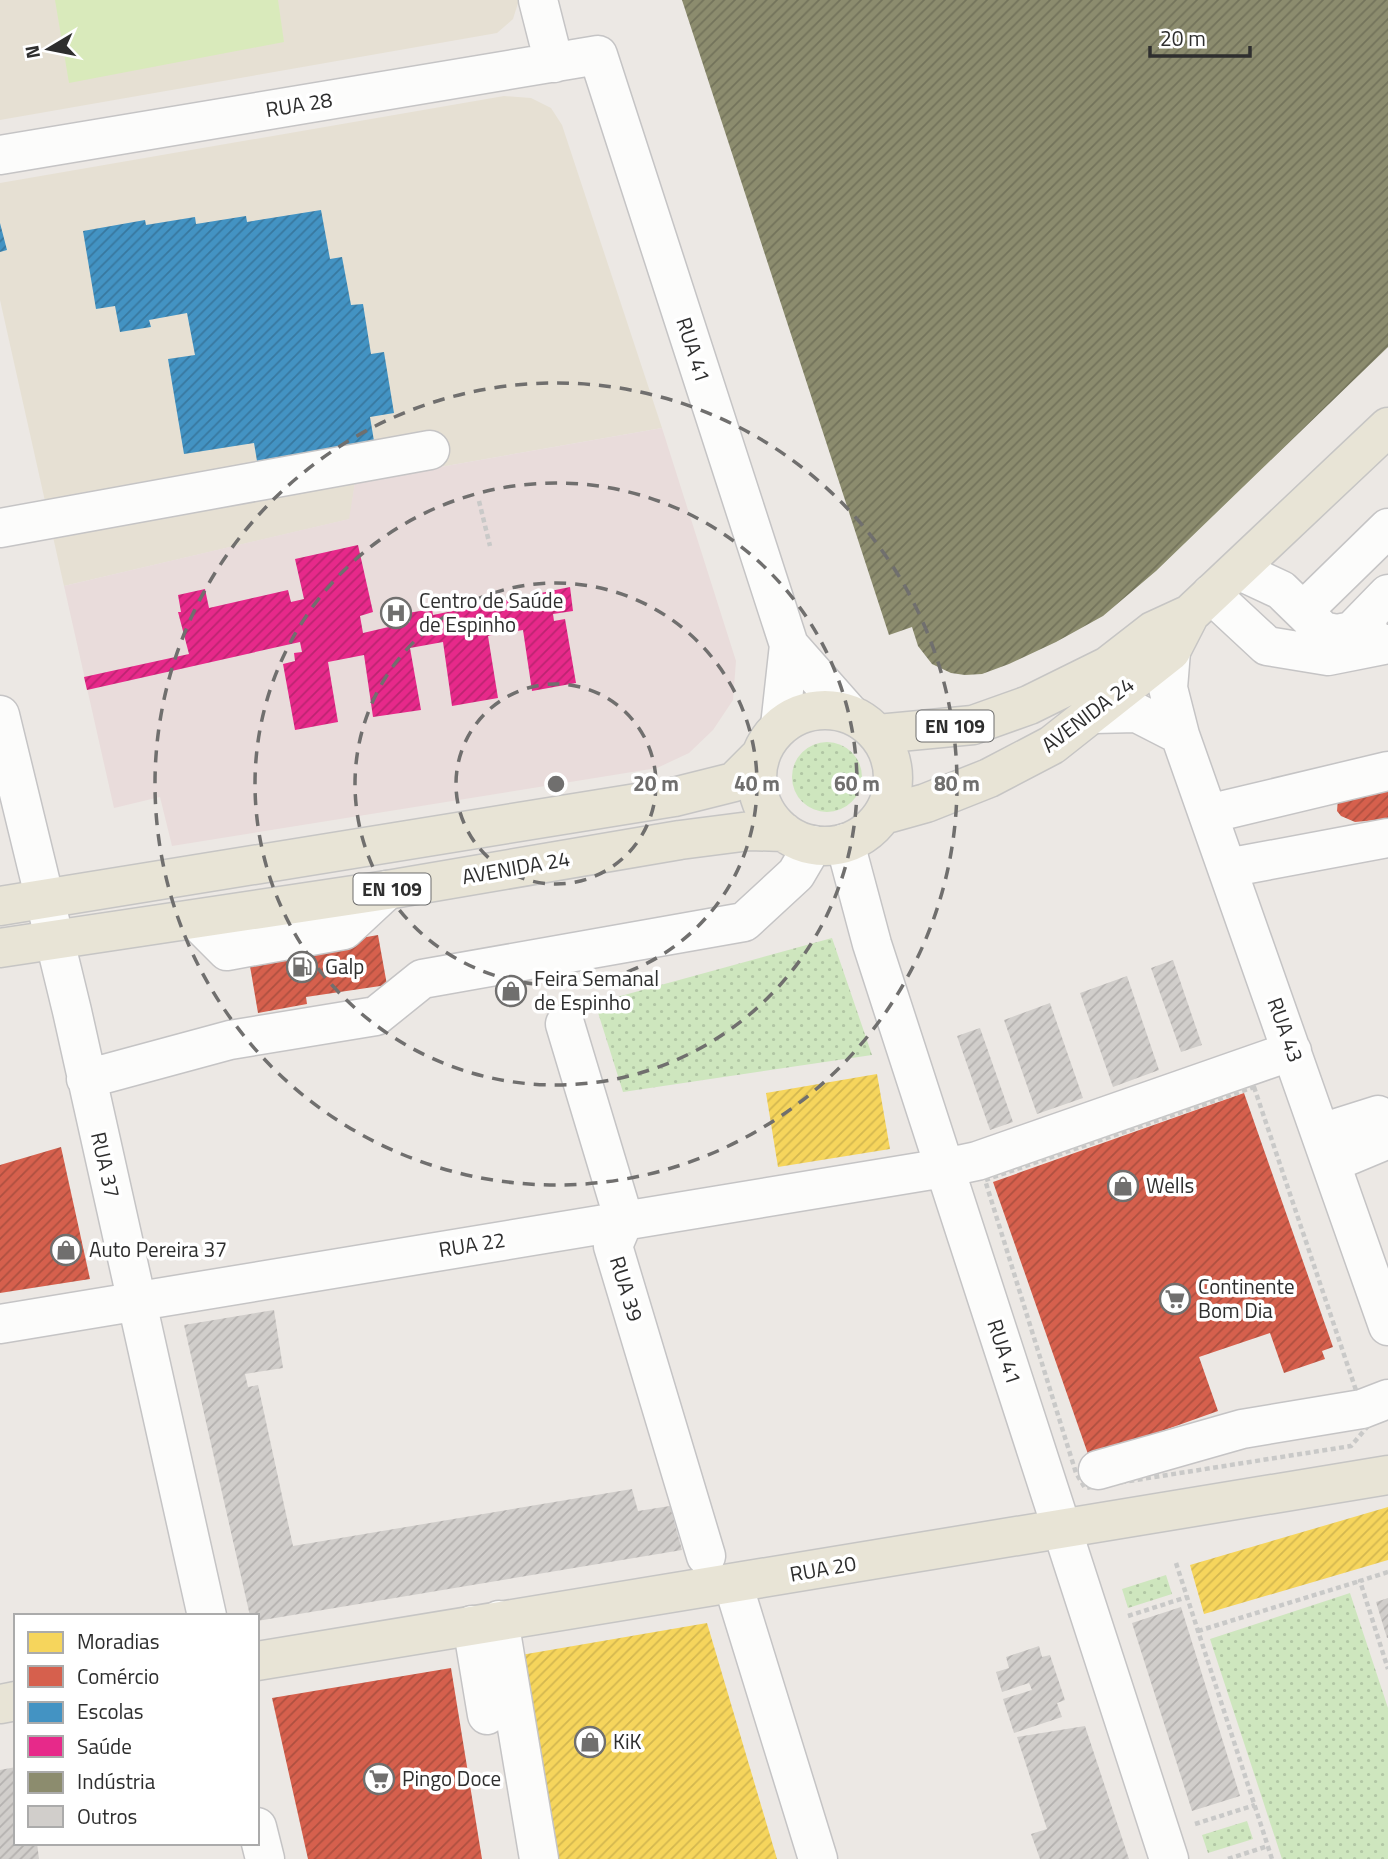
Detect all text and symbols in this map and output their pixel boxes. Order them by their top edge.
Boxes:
north arrow [14,14,84,84]
scale bar [1150,14,1250,58]
text: 20 m [1160,22,1206,54]
text: N [16,43,47,61]
street label: RUA 28 [263,83,335,125]
street label: RUA 41 [668,313,720,386]
place label: Centro de Saúde de Espinho [419,584,563,640]
hospital icon: Centro de Saúde de Espinho [379,596,413,630]
street label: AVENIDA 24 [1034,669,1141,760]
road number: EN 109 [916,710,993,741]
text: 20 m [633,767,679,799]
text: 40 m [734,767,780,799]
text: 60 m [834,767,880,799]
text: 80 m [934,767,980,799]
centre of rings [544,772,568,796]
street label: AVENIDA 24 [459,842,572,892]
road number: EN 109 [354,874,430,904]
fuel station icon: Galp [285,950,319,984]
place label: Galp [325,950,364,982]
place label: Feira Semanal de Espinho [534,962,659,1018]
shop icon: Feira Semanal de Espinho [494,974,528,1008]
street label: RUA 43 [1259,993,1312,1067]
street label: RUA 37 [83,1129,129,1201]
shop icon: Wells [1106,1169,1140,1203]
place label: Wells [1146,1169,1194,1201]
street label: RUA 22 [436,1223,507,1265]
shop icon: Auto Pereira 37 [49,1233,83,1267]
place label: Auto Pereira 37 [89,1233,227,1265]
street label: RUA 39 [602,1252,652,1325]
place label: Continente Bom Dia [1198,1270,1295,1326]
supermarket icon: Continente Bom Dia [1158,1282,1192,1316]
street label: RUA 41 [979,1315,1031,1388]
street label: RUA 20 [787,1546,859,1590]
legend [14,1614,259,1845]
text: Moradias [77,1625,159,1657]
text: Comércio [77,1660,159,1692]
text: Escolas [77,1695,144,1727]
shop icon: KiK [573,1725,607,1759]
place label: KiK [613,1725,642,1757]
text: Saúde [77,1730,132,1762]
supermarket icon: Pingo Doce [362,1762,396,1796]
place label: Pingo Doce [402,1762,501,1794]
text: Indústria [77,1765,156,1797]
text: Outros [77,1800,137,1832]

